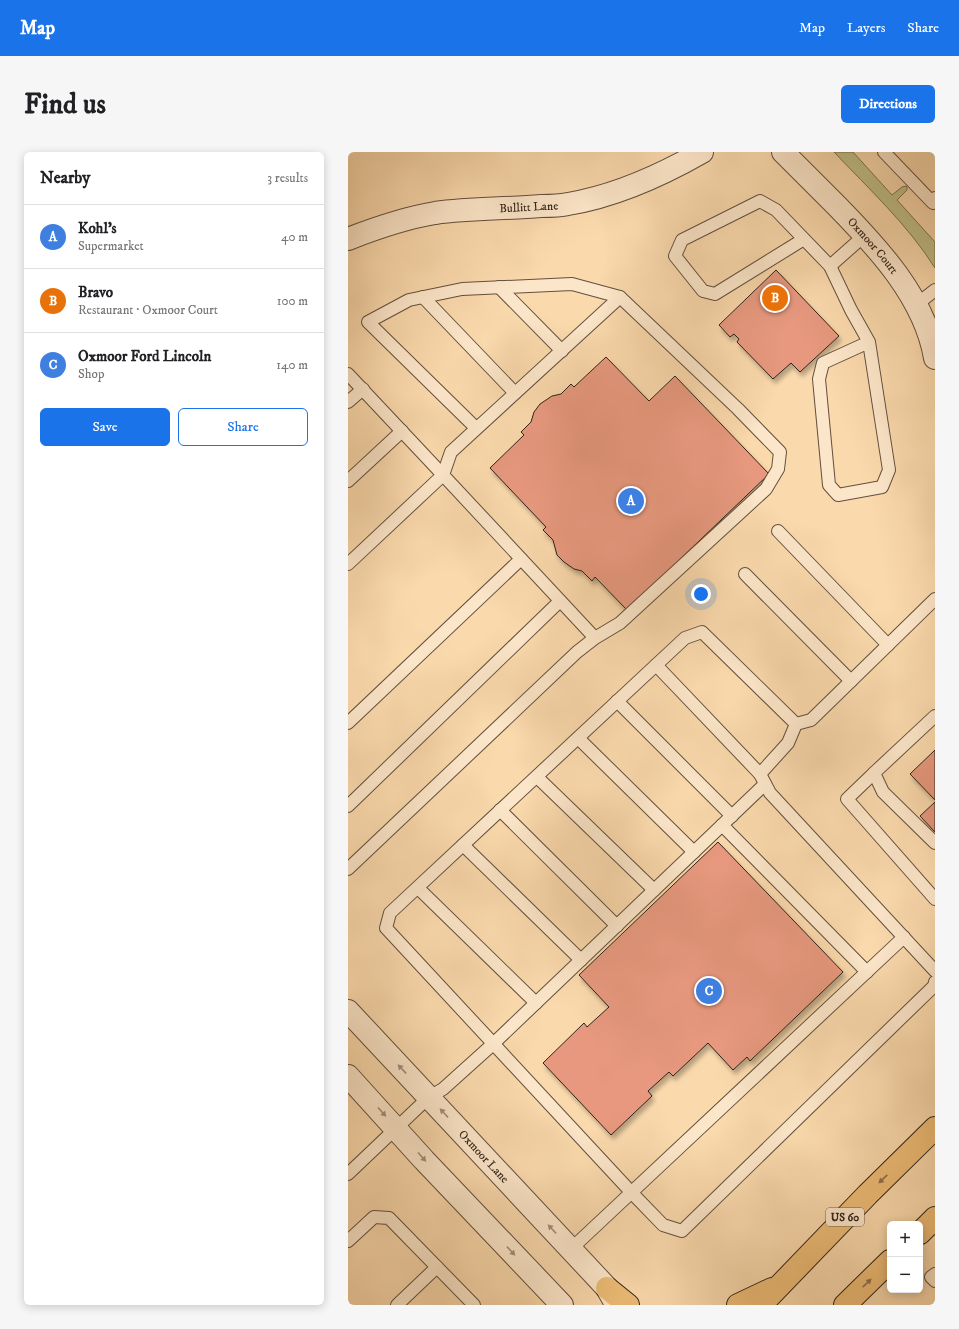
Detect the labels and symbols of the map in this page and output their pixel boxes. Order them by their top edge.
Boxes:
street label: Bullitt Lane [499,199,559,216]
street label: Oxmoor Court [844,215,901,277]
pin: B [762,283,788,313]
pin: A [618,486,644,516]
your location [691,584,711,604]
pin: C [696,976,722,1006]
one-way arrow [397,1064,407,1074]
one-way arrow [377,1107,386,1117]
one-way arrow [439,1108,448,1119]
street label: Oxmoor Lane [455,1127,512,1186]
one-way arrow [417,1152,427,1162]
one-way arrow [878,1174,888,1184]
road number: US 60 [826,1208,864,1226]
one-way arrow [547,1224,556,1234]
one-way arrow [507,1246,516,1257]
one-way arrow [862,1278,872,1288]

